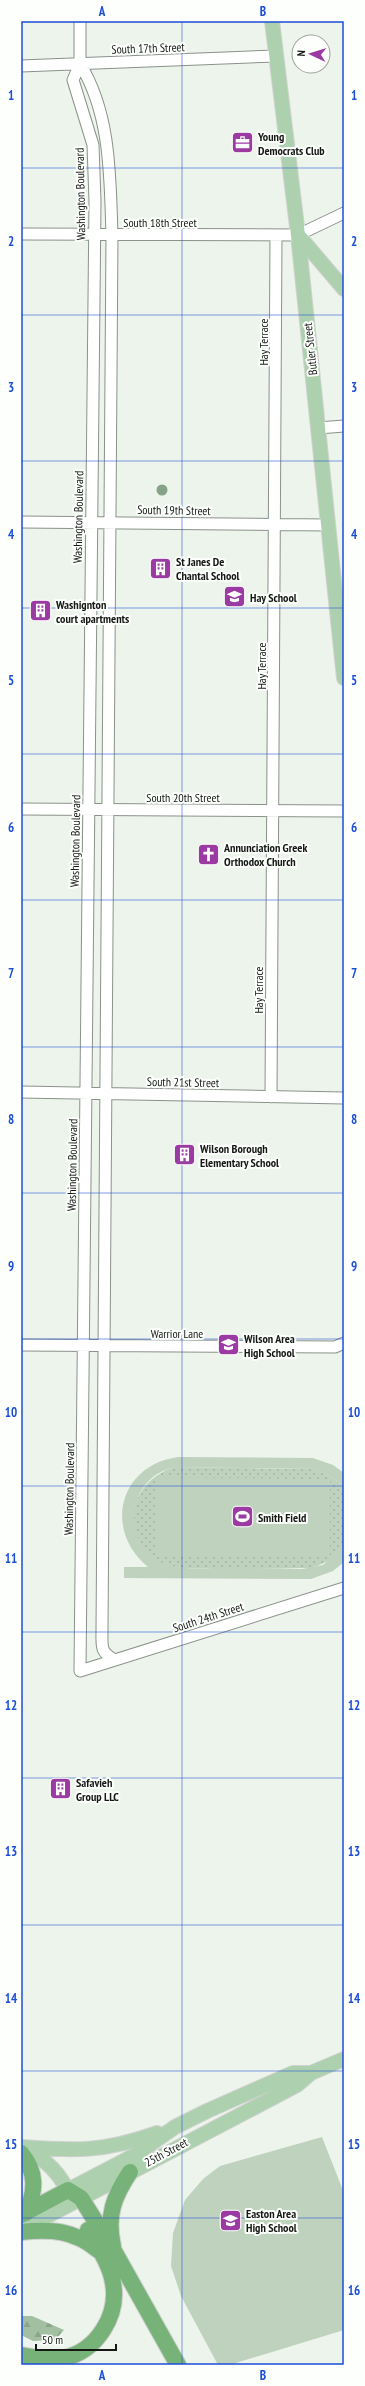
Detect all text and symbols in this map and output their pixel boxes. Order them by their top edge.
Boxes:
text: A [98,3,106,20]
text: B [260,3,266,20]
north arrow [291,34,331,74]
street label: South 17th Street [111,39,186,57]
text: N [294,50,308,57]
text: 1 [8,87,14,104]
text: 1 [351,87,357,104]
place label: Young Democrats Club [257,129,325,158]
office icon: Young Democrats Club [229,130,255,156]
street label: Washington Boulevard [72,148,88,240]
street label: South 18th Street [123,215,197,230]
text: 2 [8,233,14,250]
text: 2 [351,233,357,250]
street label: Hay Terrace [256,318,271,366]
street label: Butler Street [300,321,320,376]
text: 3 [8,379,14,396]
text: 3 [351,379,357,396]
street label: Washington Boulevard [70,471,86,563]
street label: South 19th Street [137,502,212,518]
text: 4 [8,526,15,543]
text: 4 [351,526,358,543]
place label: St Janes De Chantal School [176,554,240,583]
building icon: St Janes De Chantal School [148,555,174,581]
school or university icon: Hay School [222,584,248,610]
place label: Hay School [250,590,297,605]
place label: Washignton court apartments [55,597,129,626]
building icon: Washignton court apartments [27,598,53,624]
street label: Hay Terrace [254,642,269,690]
text: 5 [8,672,14,689]
text: 5 [351,672,357,689]
street label: South 20th Street [146,790,220,805]
street label: Washington Boulevard [67,795,83,887]
text: 6 [8,819,14,836]
text: 6 [351,819,357,836]
place label: Annunciation Greek Orthodox Church [223,840,307,869]
church icon: Annunciation Greek Orthodox Church [195,841,221,867]
text: 7 [8,965,14,982]
text: 7 [351,965,357,982]
street label: Hay Terrace [251,966,266,1014]
street label: South 21st Street [147,1074,220,1090]
text: 8 [8,1111,14,1128]
text: 8 [351,1111,357,1128]
street label: Washington Boulevard [64,1119,80,1211]
place label: Wilson Borough Elementary School [199,1141,279,1170]
building icon: Wilson Borough Elementary School [172,1142,198,1168]
text: 9 [8,1258,14,1275]
text: 9 [351,1258,357,1275]
street label: Warrior Lane [151,1326,203,1341]
place label: Wilson Area High School [243,1331,295,1360]
school or university icon: Wilson Area High School [216,1332,242,1358]
text: 10 [5,1404,17,1421]
text: 10 [348,1404,360,1421]
street label: Washington Boulevard [61,1443,77,1535]
sports icon: Smith Field [230,1504,256,1530]
place label: Smith Field [258,1510,306,1525]
text: 11 [5,1550,17,1567]
text: 11 [348,1550,360,1567]
street label: South 24th Street [171,1598,246,1635]
text: 12 [5,1697,17,1714]
text: 12 [348,1697,360,1714]
place label: Safavieh Group LLC [76,1775,119,1804]
building icon: Safavieh Group LLC [48,1776,74,1802]
text: 13 [5,1843,17,1860]
text: 13 [348,1843,360,1860]
text: 14 [5,1990,18,2007]
text: 14 [348,1990,361,2007]
street label: 25th Street [142,2134,191,2170]
text: 15 [5,2136,17,2153]
text: 15 [348,2136,360,2153]
place label: Easton Area High School [246,2206,297,2235]
school or university icon: Easton Area High School [218,2207,244,2233]
text: 16 [5,2282,17,2299]
text: 16 [348,2282,360,2299]
scale bar [36,2326,116,2352]
text: 50 m [42,2332,63,2347]
text: A [98,2367,106,2384]
text: B [260,2367,266,2384]

